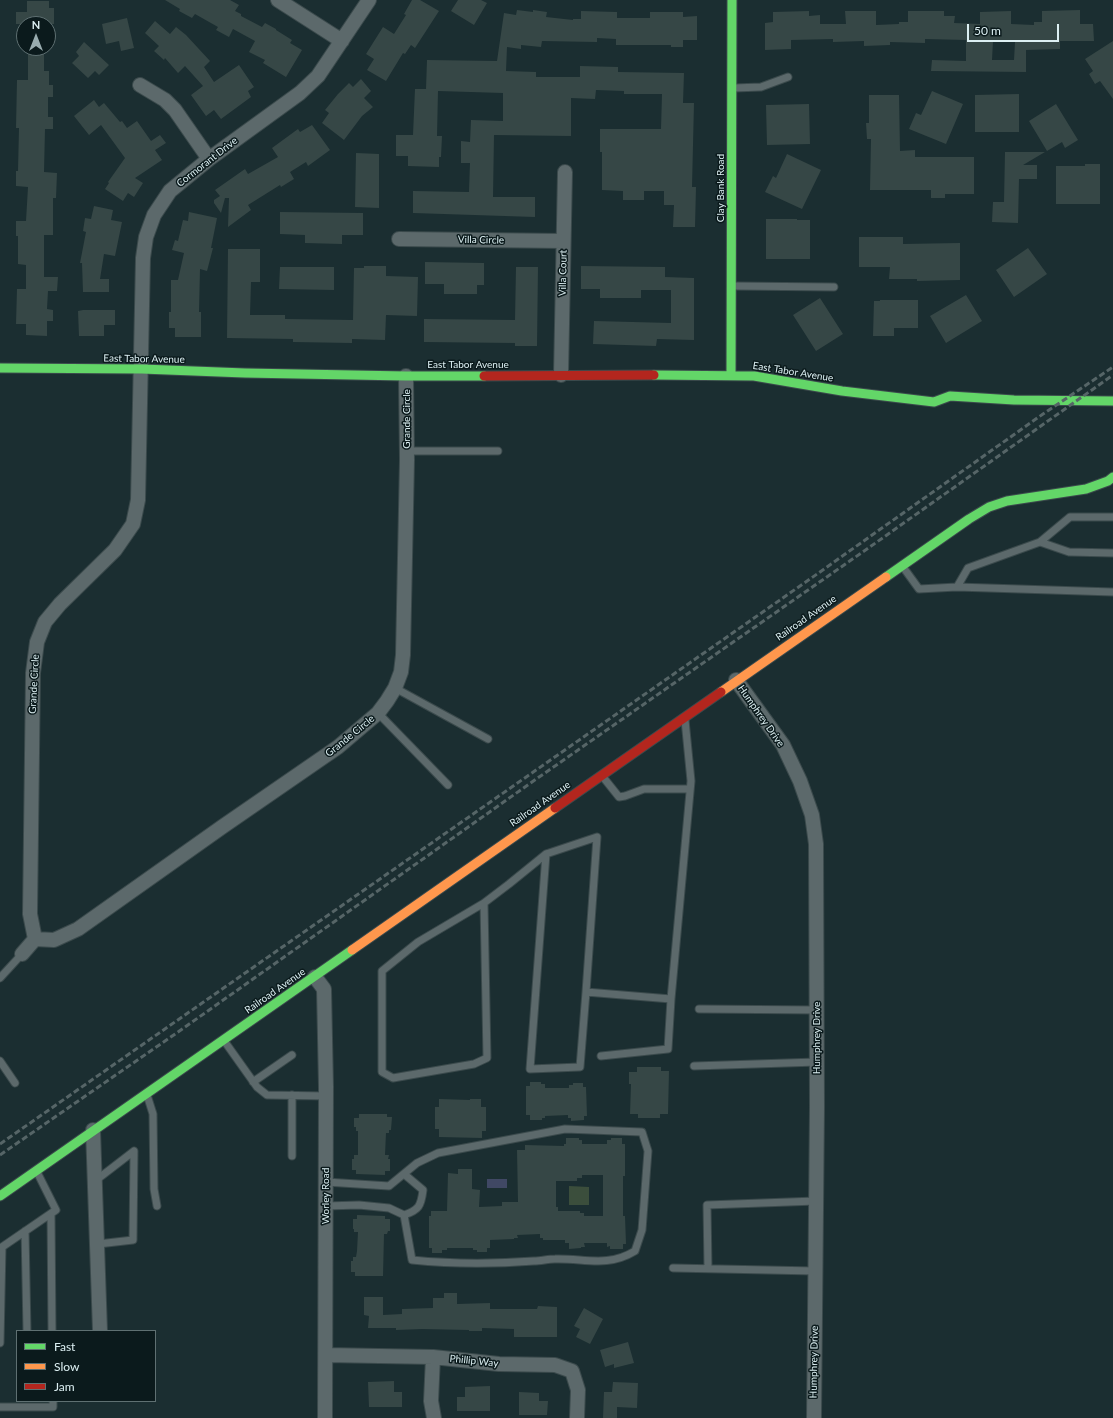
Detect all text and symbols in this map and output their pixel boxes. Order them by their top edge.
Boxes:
north arrow [16,16,56,56]
scale bar [969,16,1061,42]
text: N [32,18,40,31]
text: 50 m [974,23,1001,38]
street label: Cormorant Drive [174,135,240,189]
street label: Clay Bank Road [715,154,727,222]
street label: Villa Circle [458,234,504,246]
street label: Villa Court [557,250,569,296]
street label: East Tabor Avenue [103,352,185,366]
street label: East Tabor Avenue [427,359,509,371]
street label: East Tabor Avenue [752,360,834,384]
street label: Grande Circle [401,389,413,449]
street label: Railroad Avenue [773,593,839,643]
street label: Grande Circle [26,654,42,714]
street label: Humphrey Drive [735,683,787,749]
street label: Grande Circle [323,713,377,759]
street label: Railroad Avenue [507,779,573,829]
street label: Railroad Avenue [242,966,308,1016]
street label: Humphrey Drive [811,1002,823,1074]
street label: Worley Road [320,1168,332,1224]
street label: Humphrey Drive [807,1326,821,1398]
legend [16,1330,156,1402]
text: Fast [54,1339,75,1354]
street label: Phillip Way [449,1352,499,1370]
text: Slow [54,1359,79,1374]
text: Jam [54,1379,75,1394]

